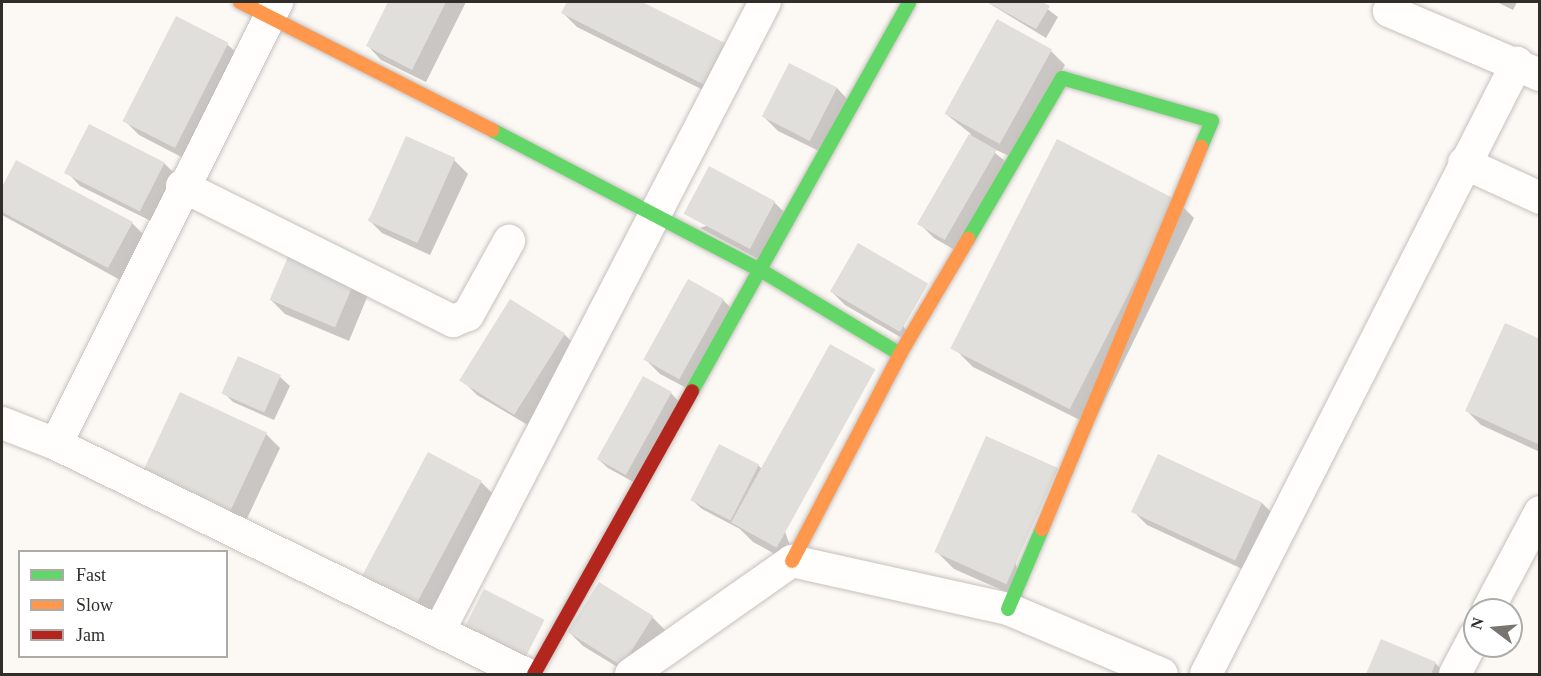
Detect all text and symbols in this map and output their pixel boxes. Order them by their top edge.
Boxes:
legend [18,550,228,658]
text: Fast [76,565,106,585]
text: Slow [76,595,113,615]
north arrow [1463,598,1523,658]
text: N [1467,616,1487,631]
text: Jam [76,625,105,645]

